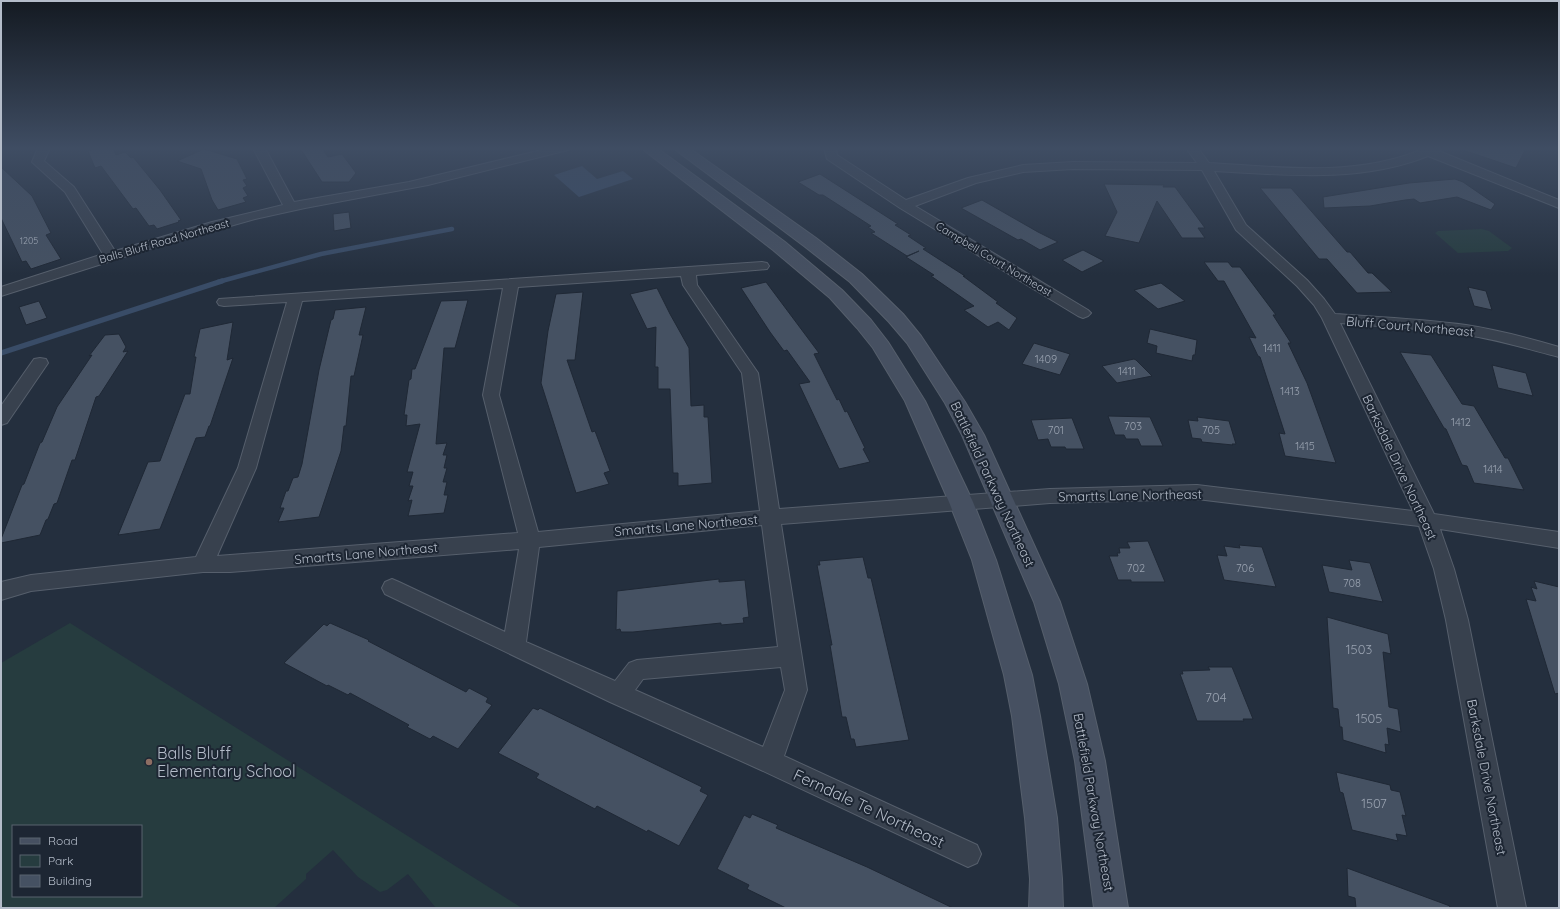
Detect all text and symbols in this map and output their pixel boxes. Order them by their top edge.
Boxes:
street label: Balls Bluff Road Northeast [97,216,231,266]
street label: Campbell Court Northeast [933,219,1055,299]
house number: 1205 [20,235,38,246]
street label: Bluff Court Northeast [1345,312,1475,340]
house number: 1411 [1263,341,1281,355]
house number: 1409 [1035,352,1057,366]
house number: 1411 [1118,364,1136,378]
house number: 1413 [1280,384,1300,398]
street label: Barksdale Drive Northeast [1359,392,1441,542]
street label: Battlefield Parkway Northeast [948,399,1038,569]
house number: 1412 [1451,415,1471,429]
house number: 703 [1124,419,1142,433]
house number: 701 [1048,423,1064,437]
house number: 705 [1202,423,1220,437]
house number: 1415 [1295,439,1315,453]
house number: 1414 [1483,462,1503,476]
street label: Smartts Lane Northeast [1058,486,1202,504]
street label: Smartts Lane Northeast [614,511,758,539]
street label: Smartts Lane Northeast [294,539,438,567]
house number: 702 [1127,561,1145,575]
house number: 706 [1236,561,1254,575]
house number: 708 [1343,576,1361,590]
house number: 1503 [1346,641,1372,657]
house number: 704 [1205,689,1227,705]
street label: Barksdale Drive Northeast [1464,698,1510,856]
house number: 1505 [1356,710,1382,726]
street label: Battlefield Parkway Northeast [1070,712,1118,892]
place label: Balls Bluff Elementary School [157,743,296,781]
marker: Balls Bluff Elementary School [144,757,154,767]
street label: Ferndale Te Northeast [790,764,948,852]
house number: 1507 [1361,795,1387,811]
legend [12,825,142,897]
text: Road [48,833,78,848]
text: Park [48,853,73,868]
text: Building [48,873,92,888]

